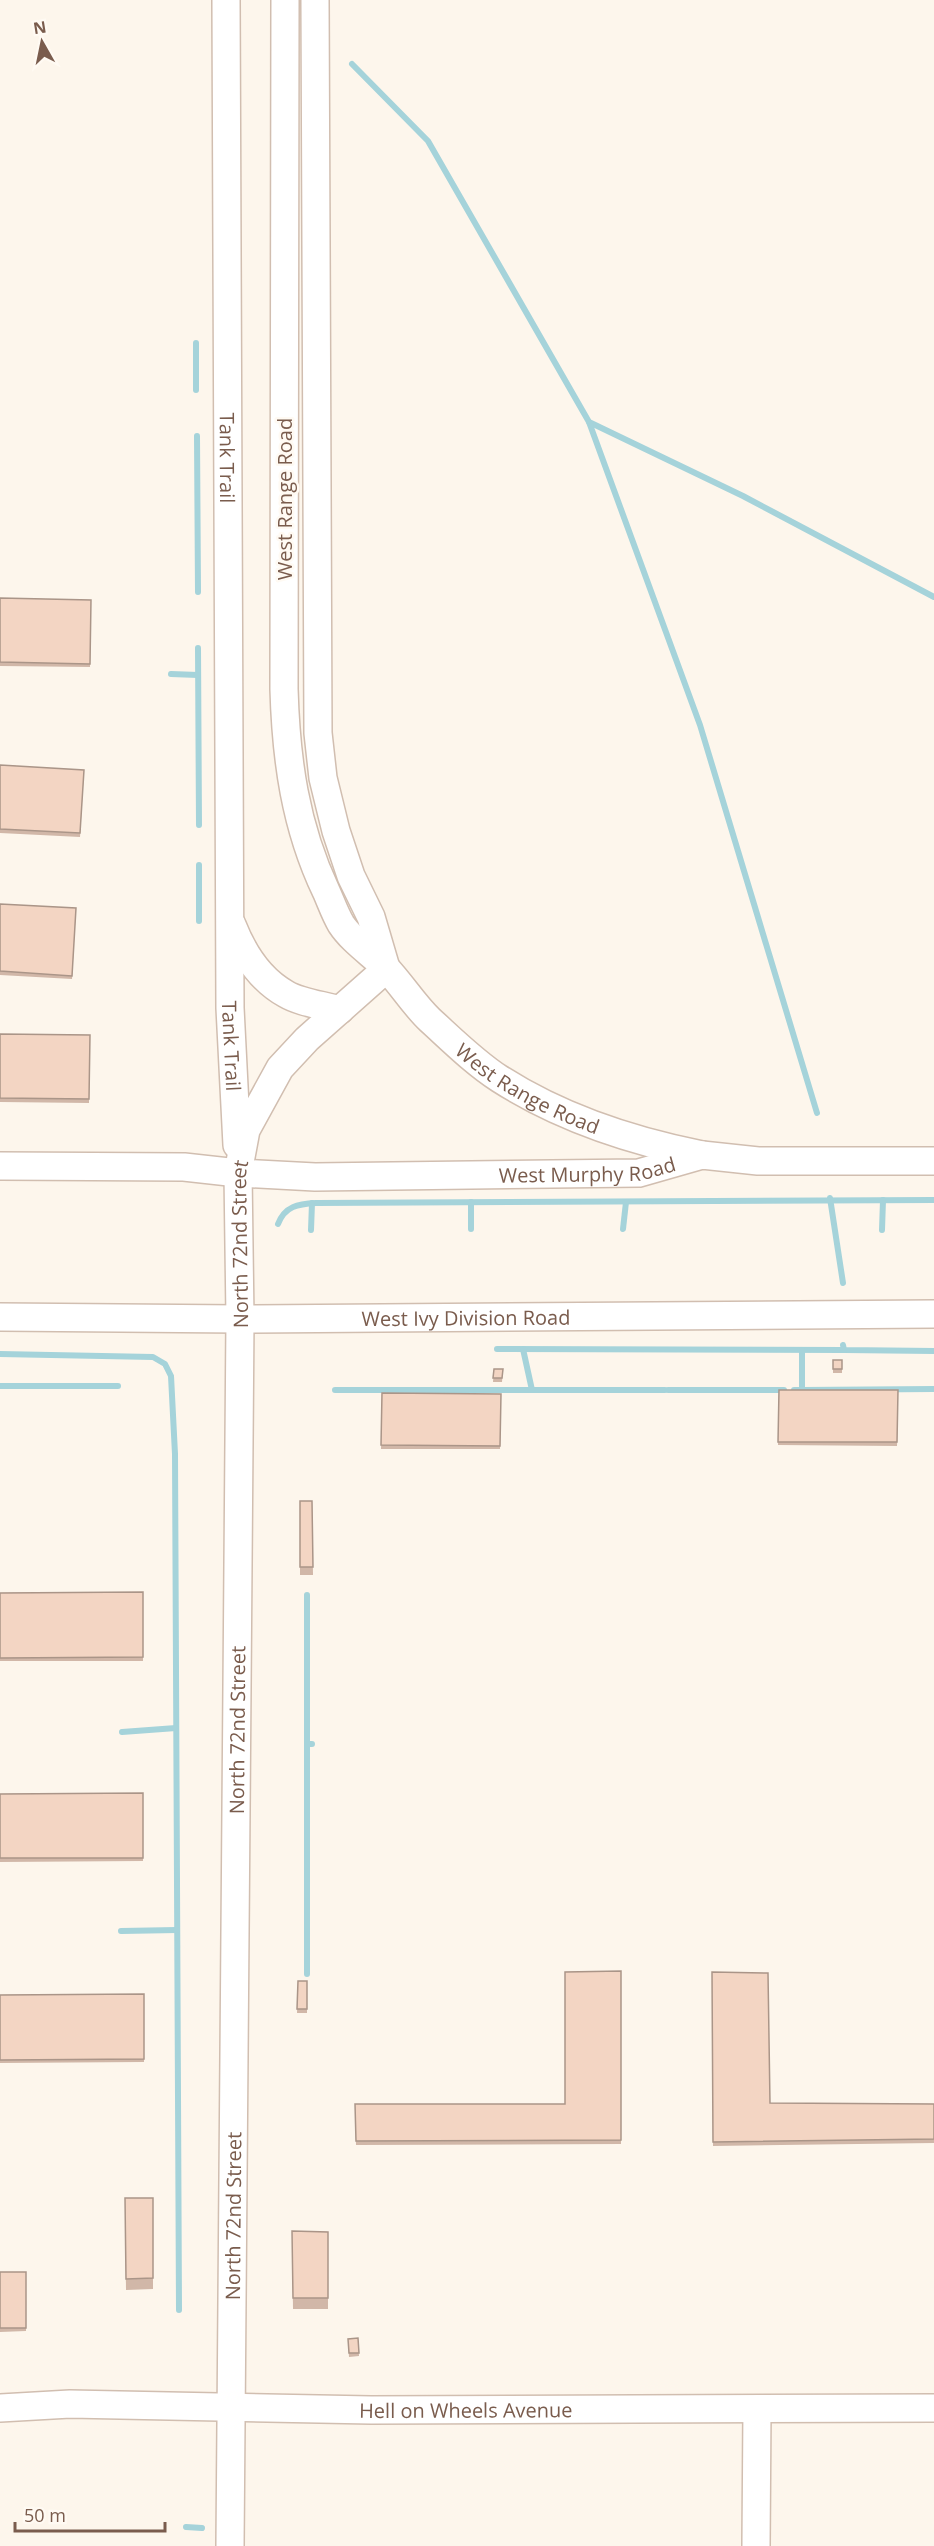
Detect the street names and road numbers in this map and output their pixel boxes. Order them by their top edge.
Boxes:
street label: Tank Trail [214,413,241,503]
street label: West Range Road [271,418,298,580]
street label: Tank Trail [216,1001,248,1092]
street label: West Range Road [450,1037,604,1140]
street label: West Murphy Road [499,1150,679,1188]
street label: North 72nd Street [224,1158,254,1328]
street label: West Ivy Division Road [361,1303,571,1332]
street label: North 72nd Street [222,1646,251,1814]
street label: North 72nd Street [219,2132,247,2300]
street label: Hell on Wheels Avenue [359,2396,573,2424]

